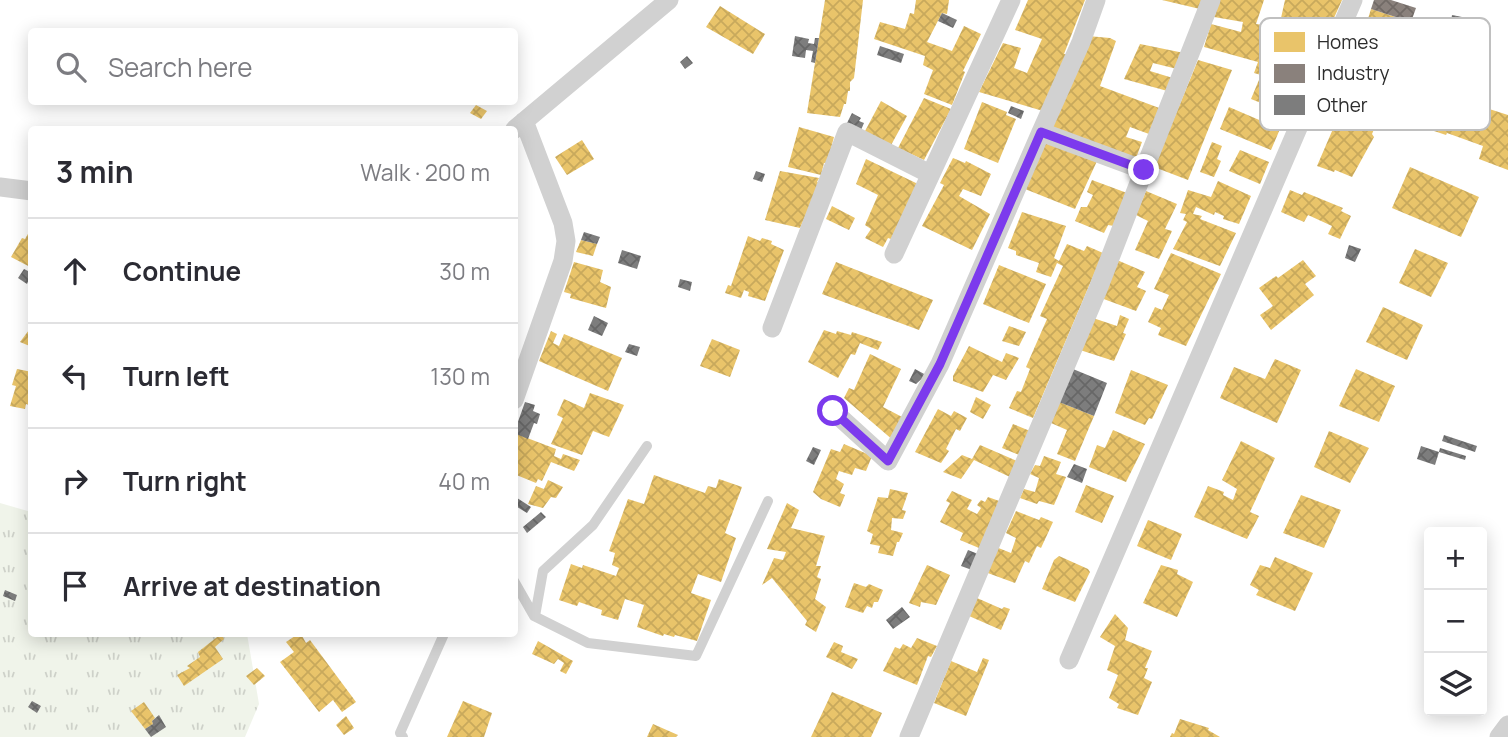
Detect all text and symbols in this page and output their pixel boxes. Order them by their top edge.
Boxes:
legend [1260,18,1490,130]
search box [28,28,518,105]
text: Homes [1317,29,1378,55]
icon: search [52,48,90,86]
text: Search here [108,49,253,85]
text: Industry [1317,60,1390,86]
text: Other [1317,92,1368,118]
text: 3 min [56,151,134,192]
route end [1128,154,1159,185]
text: Walk · 200 m [360,156,490,188]
icon: ahead [56,252,94,290]
text: Continue [123,253,241,289]
text: 30 m [439,255,490,287]
icon: left [56,357,94,395]
text: Turn left [123,358,230,394]
text: 130 m [430,360,490,392]
route start [817,395,848,426]
icon: right [56,462,94,500]
text: Turn right [123,463,247,499]
text: 40 m [438,465,490,497]
map controls [1424,527,1487,716]
button: + [1424,527,1487,590]
icon: arrive [56,567,94,605]
text: Arrive at destination [123,568,381,604]
button: − [1424,590,1487,653]
button: layers [1424,653,1487,716]

